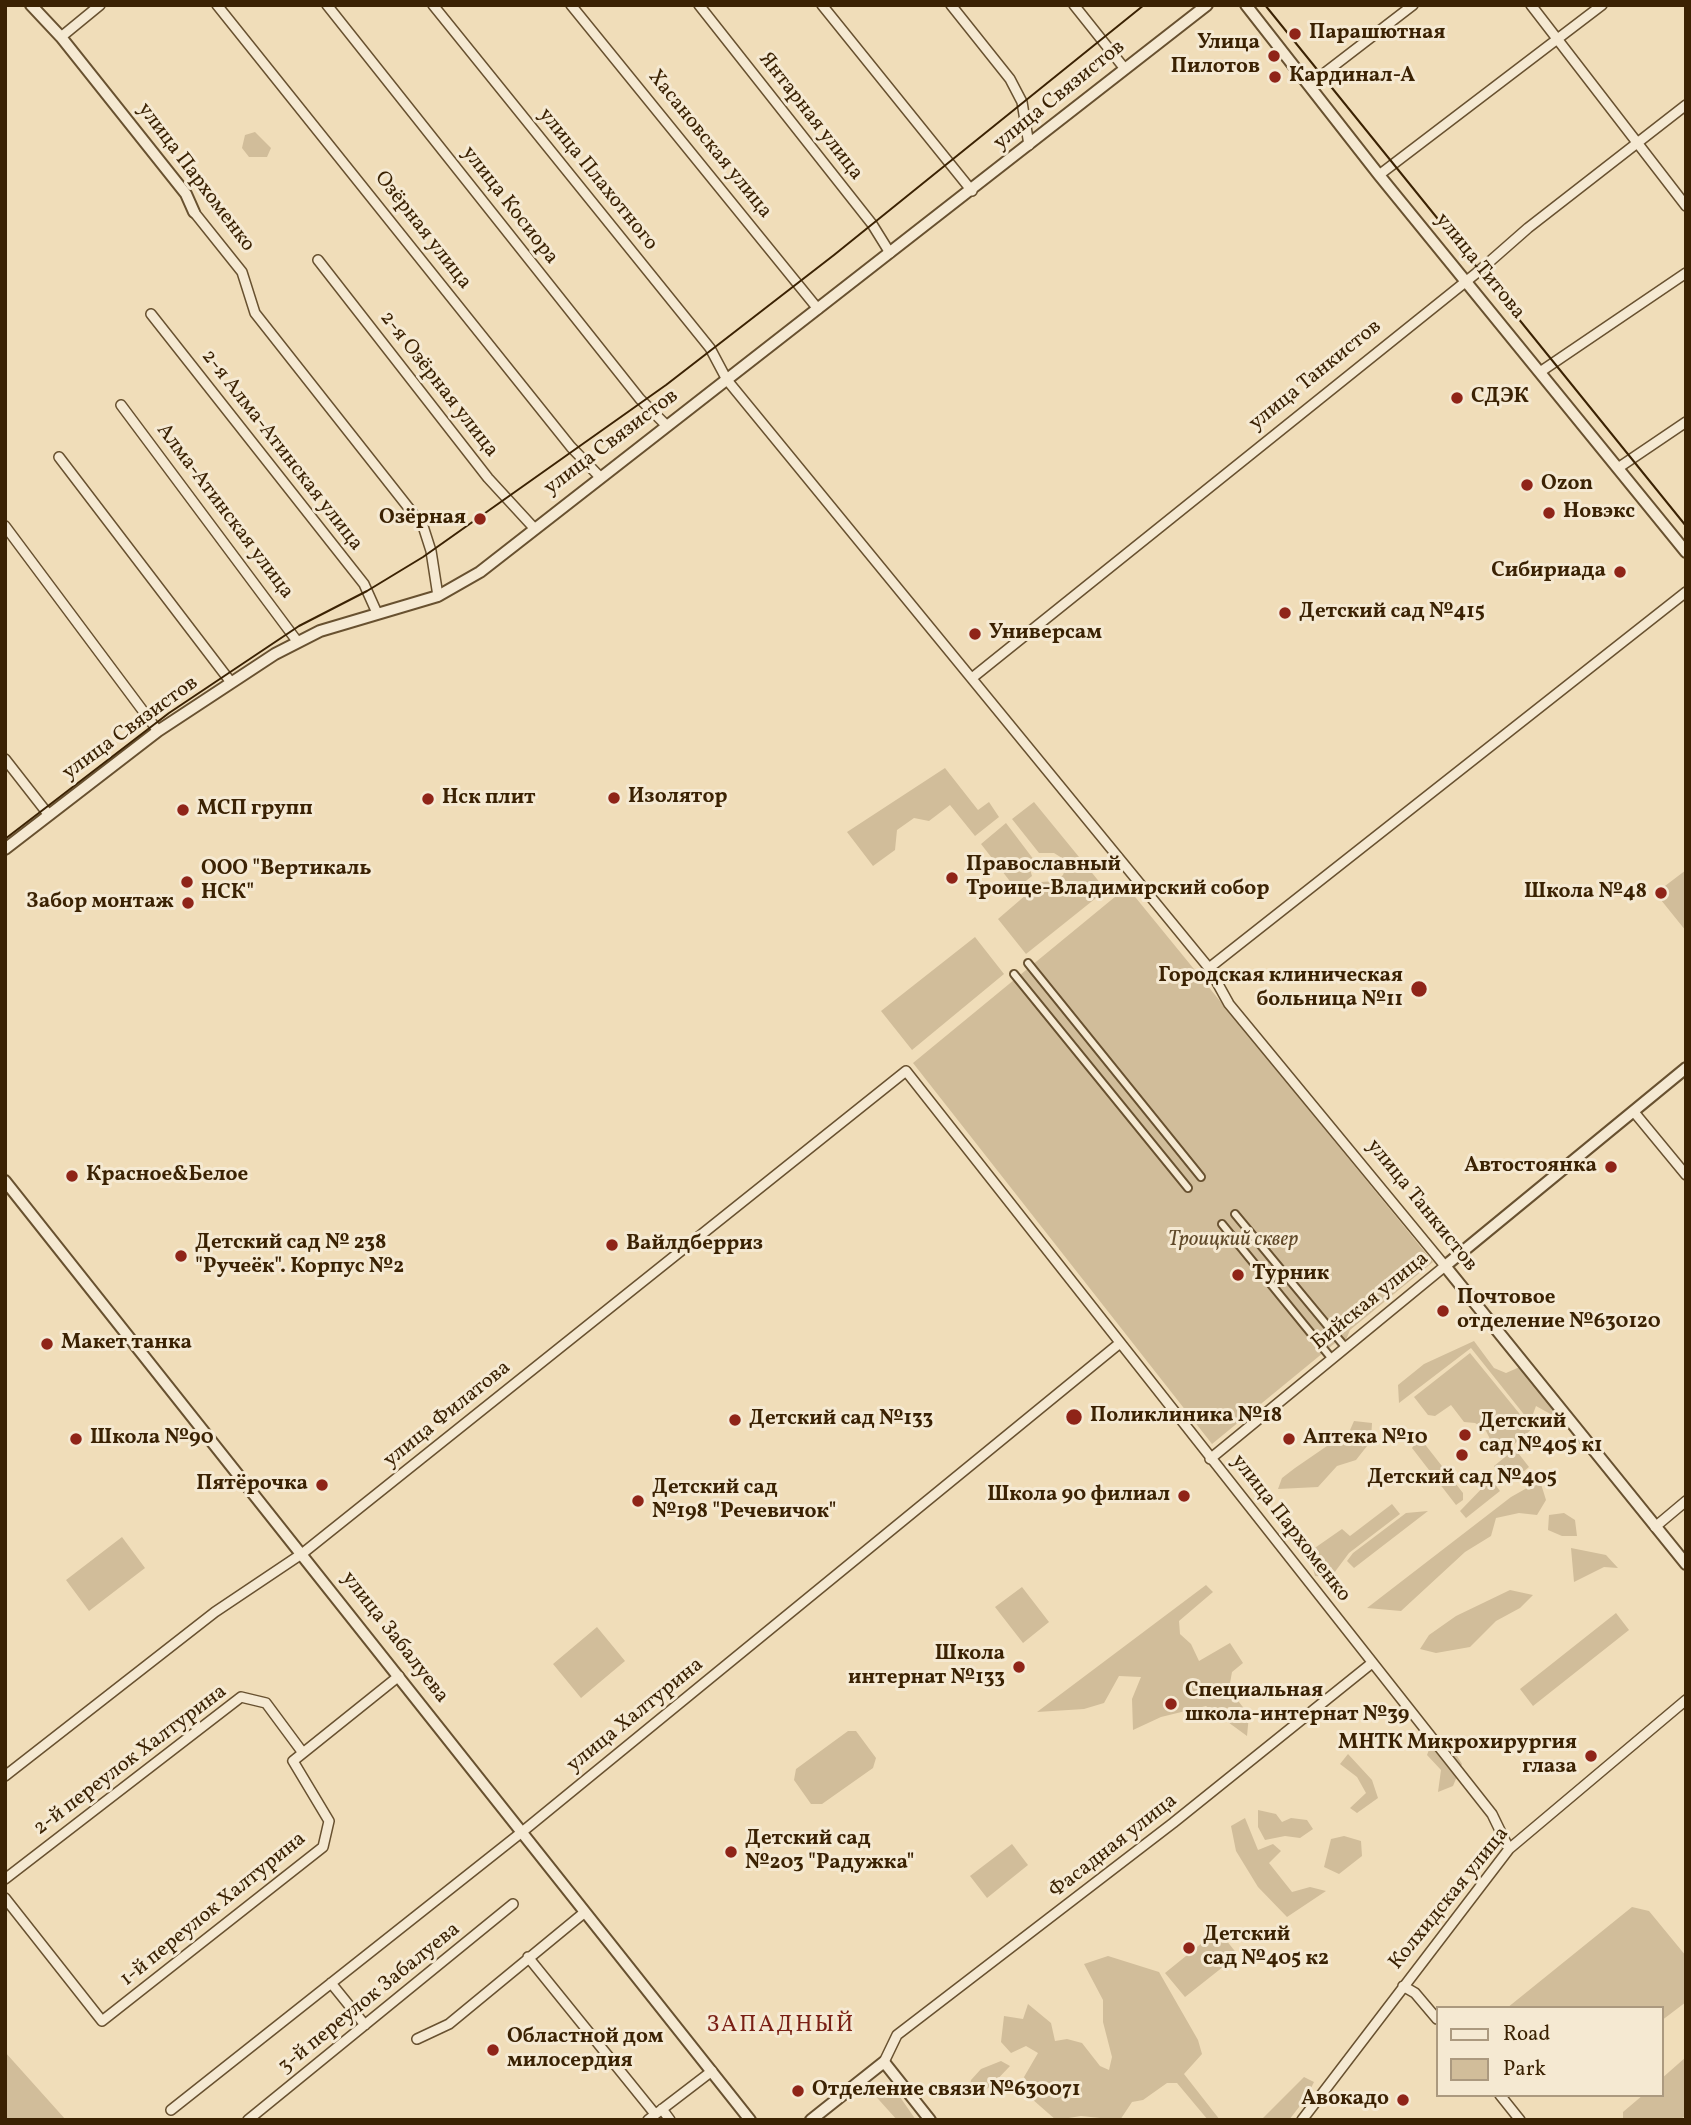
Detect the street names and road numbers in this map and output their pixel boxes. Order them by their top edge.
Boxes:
street label: улица Связистов [989,35,1131,157]
street label: Янтарная улица [752,48,868,186]
street label: Хасановская улица [641,66,777,224]
street label: улица Пархоменко [131,98,259,258]
street label: улица Плахотного [532,104,662,256]
street label: улица Косиора [455,142,563,270]
street label: Озёрная улица [368,167,476,295]
street label: улица Титова [1428,209,1530,325]
street label: 2-я Озёрная улица [373,307,503,463]
street label: улица Танкистов [1245,315,1387,437]
street label: 2-я Алма-Атинская улица [195,345,367,557]
street label: улица Связистов [540,384,684,502]
street label: Алма-Атинская улица [150,419,298,605]
street label: улица Связистов [58,671,204,787]
street label: улица Танкистов [1360,1135,1482,1277]
street label: Бийская улица [1307,1247,1435,1357]
street label: улица Филатова [379,1356,517,1474]
street label: улица Пархоменко [1225,1450,1355,1608]
street label: улица Забалуева [335,1567,453,1709]
street label: улица Халтурина [563,1653,709,1779]
street label: 2-й переулок Халтурина [29,1680,233,1842]
street label: Фасадная улица [1045,1789,1183,1905]
street label: Колхидская улица [1385,1823,1515,1975]
street label: 1-й переулок Халтурина [116,1827,312,1993]
street label: 3-й переулок Забалуева [274,1918,466,2080]

